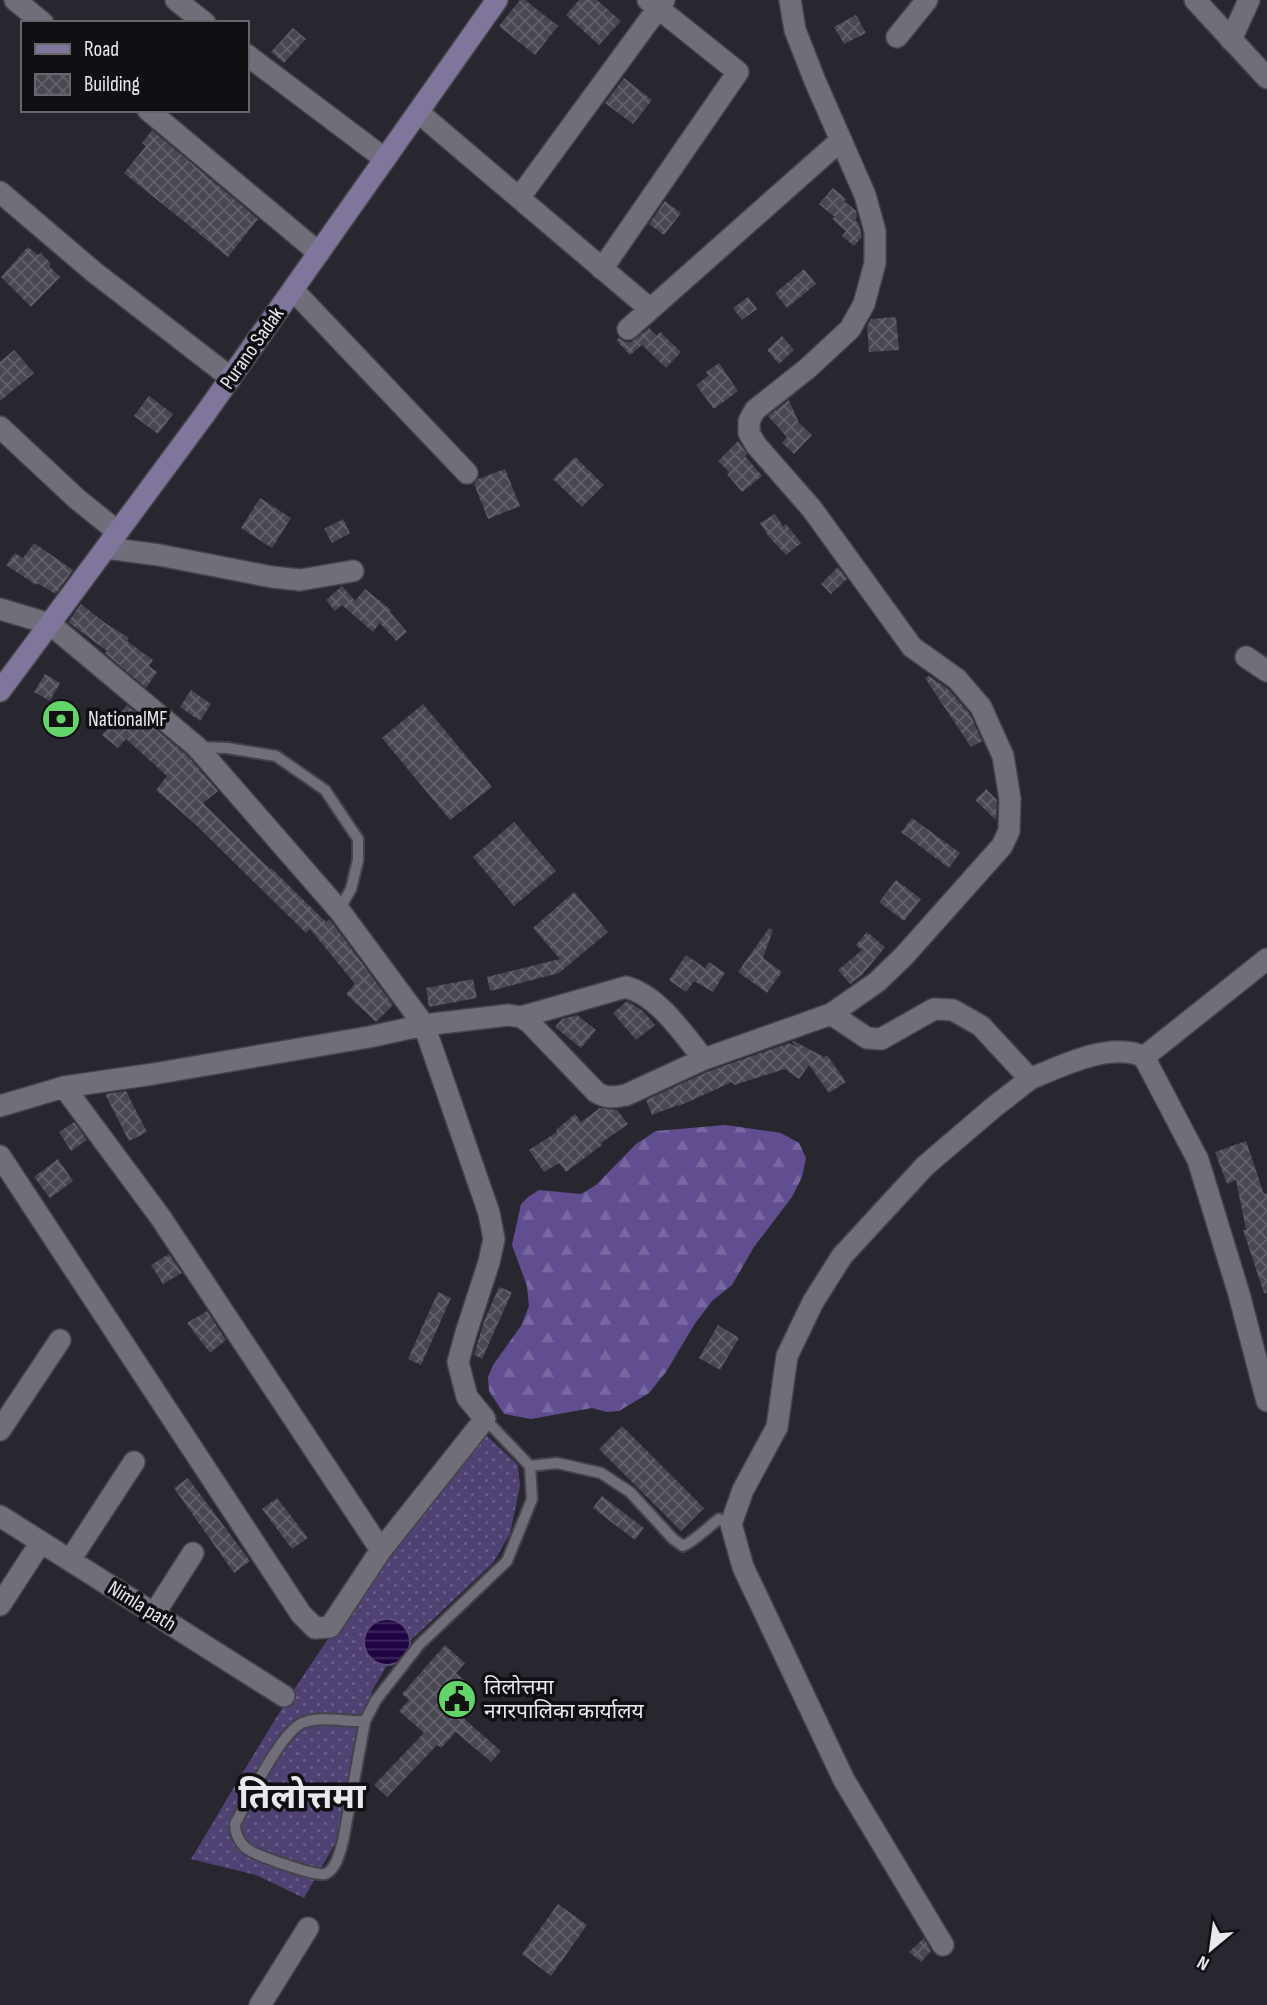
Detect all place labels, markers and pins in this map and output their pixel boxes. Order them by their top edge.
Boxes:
bank icon: NationalMF [40,698,82,740]
place label: NationalMF [88,707,168,732]
place label: तिलोत्तमा नगरपालिका कार्यालय [484,1675,644,1724]
public building icon: तिलोत्तमा नगरपालिका कार्यालय [436,1678,478,1720]

